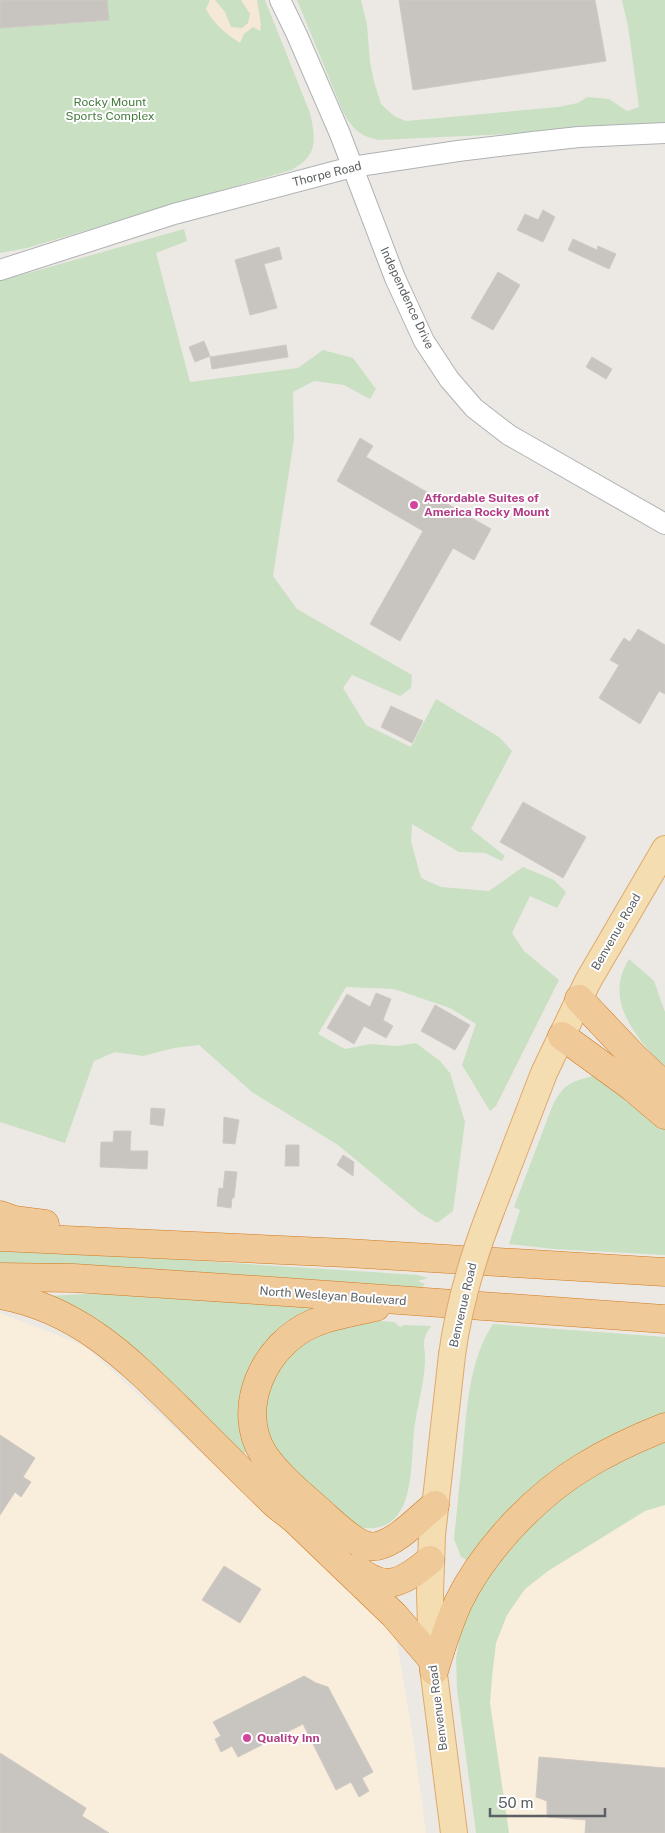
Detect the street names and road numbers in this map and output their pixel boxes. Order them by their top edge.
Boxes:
street label: Thorpe Road [291,159,363,189]
street label: Independence Drive [377,245,437,351]
street label: Benvenue Road [588,891,644,973]
street label: Benvenue Road [446,1261,480,1349]
street label: North Wesleyan Boulevard [259,1284,407,1308]
street label: Benvenue Road [426,1664,450,1752]

